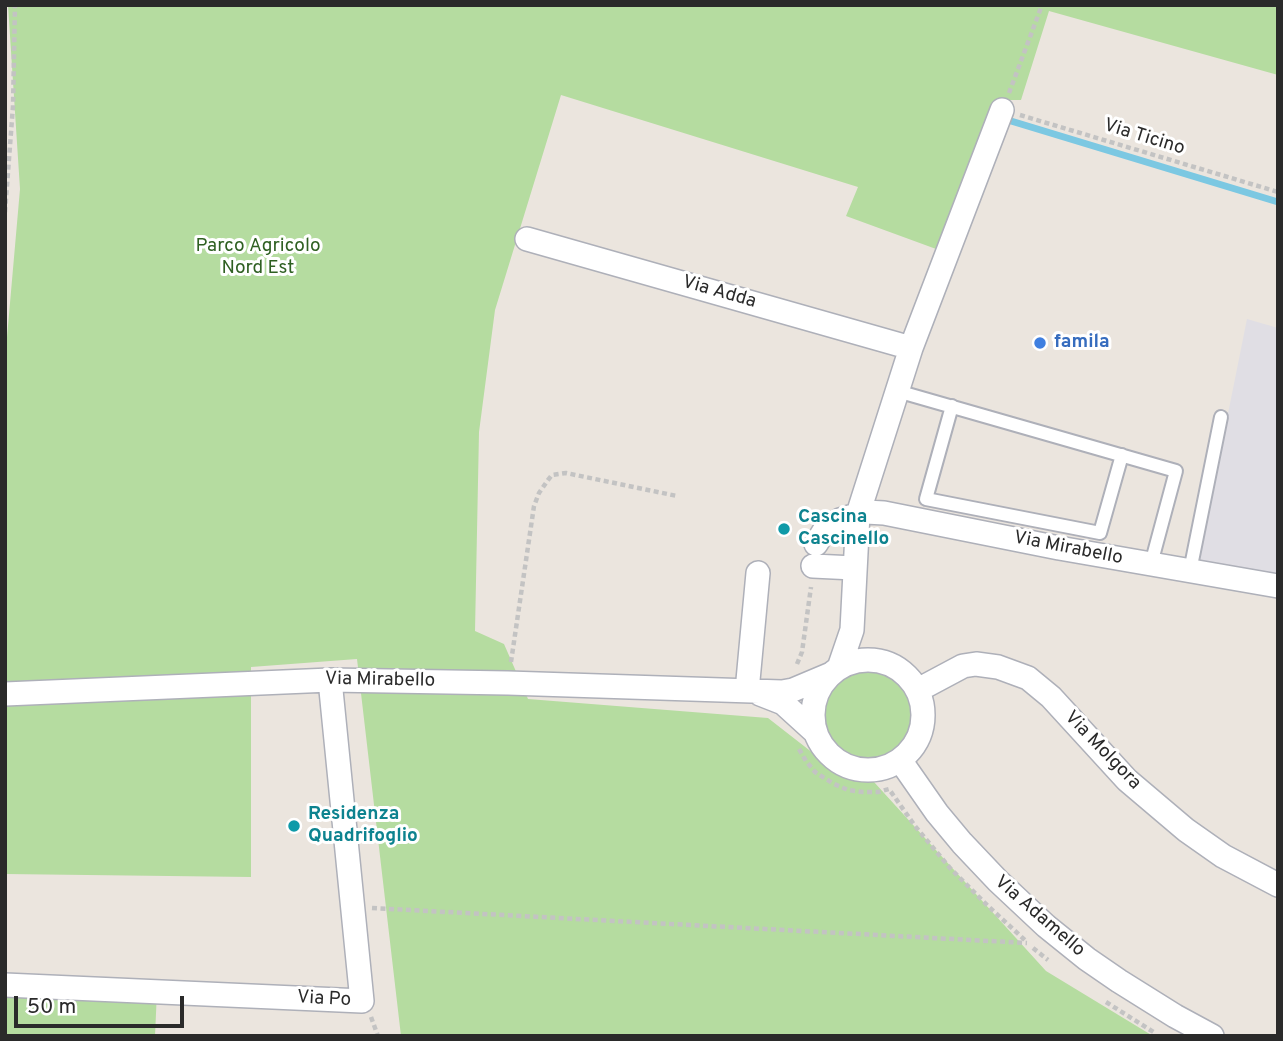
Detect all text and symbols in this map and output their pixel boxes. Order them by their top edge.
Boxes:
street label: Via Ticino [1101,115,1187,161]
park label: Parco Agricolo Nord Est [196,236,320,280]
street label: Via Adda [679,272,759,314]
place label: famila [1054,332,1110,354]
marker: famila [1032,335,1048,351]
place label: Cascina Cascinello [798,507,889,551]
marker: Cascina Cascinello [776,521,792,537]
street label: Via Mirabello [1012,527,1124,571]
street label: Via Mirabello [325,669,435,693]
street label: Via Molgora [1059,707,1145,795]
place label: Residenza Quadrifoglio [308,804,418,848]
marker: Residenza Quadrifoglio [286,818,302,834]
street label: Via Adamello [989,872,1089,962]
scale bar [18,982,187,1026]
street label: Via Po [296,987,352,1013]
text: 50 m [27,994,76,1021]

